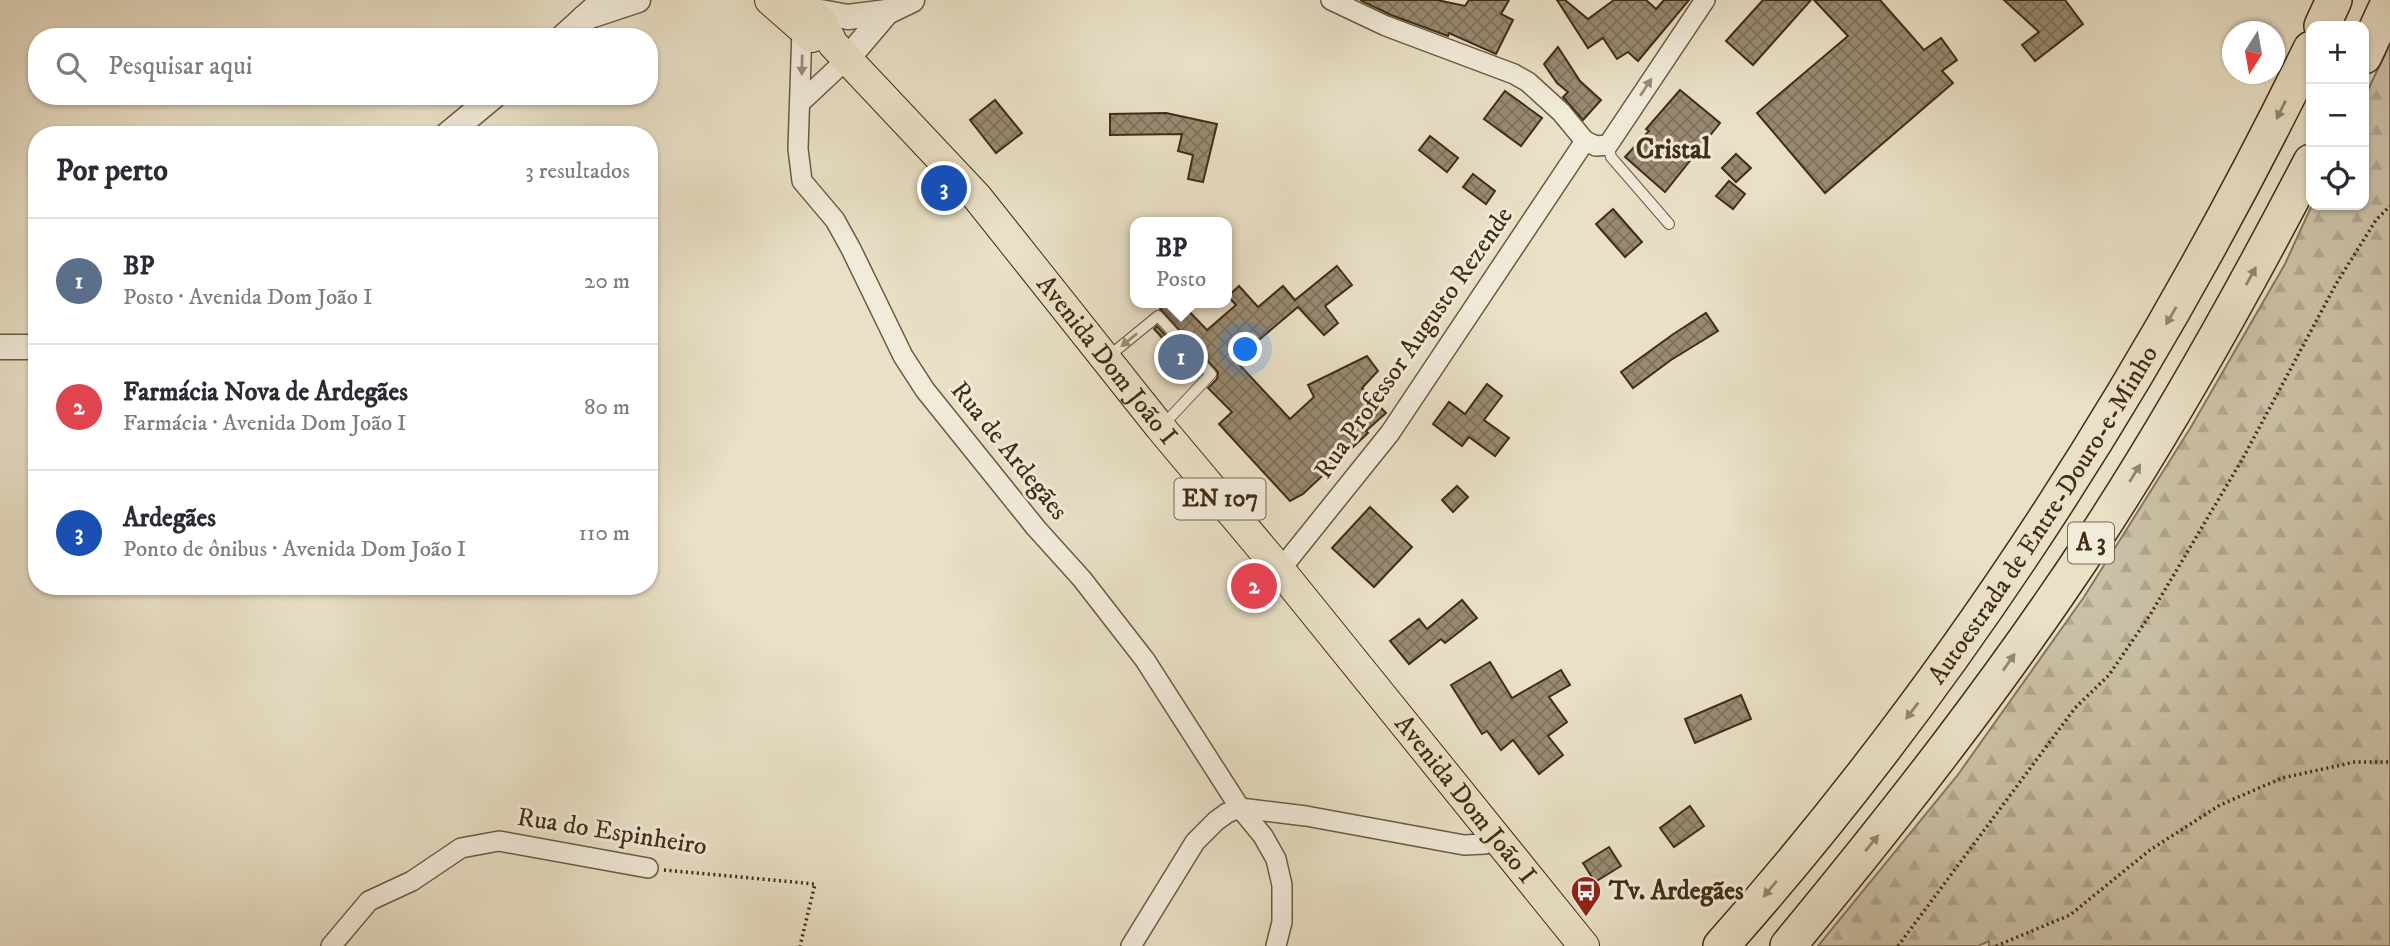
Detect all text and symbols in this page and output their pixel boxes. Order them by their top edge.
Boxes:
north arrow [2222,21,2285,84]
map controls [2306,21,2369,210]
button: + [2306,21,2369,84]
search box [28,28,658,105]
icon: search [52,48,90,86]
text: Pesquisar aqui [108,50,252,83]
one-way arrow [796,55,808,77]
one-way arrow [1639,78,1652,97]
button: − [2306,84,2369,147]
one-way arrow [2276,100,2287,120]
district label: Cristal [1636,132,1711,167]
button: locate [2306,147,2369,210]
text: Por perto [56,153,168,190]
text: 3 resultados [525,157,630,186]
pin: 3 [921,162,967,214]
street label: Rua Professor Augusto Rezende [1307,201,1521,485]
popup [1130,217,1232,308]
text: BP [1156,232,1187,265]
text: BP [123,250,154,283]
text: Posto [1156,265,1206,294]
text: 1 [75,267,83,296]
text: 20 m [584,267,630,296]
one-way arrow [2245,267,2257,286]
street label: Avenida Dom João I [1029,268,1184,452]
text: Posto · Avenida Dom João I [123,283,372,312]
one-way arrow [2165,307,2177,326]
pin: 1 [1158,331,1204,383]
one-way arrow [1121,332,1139,347]
your location [1228,332,1262,366]
street label: Autoestrada de Entre-Douro-e-Minho [1921,340,2165,691]
street label: Rua de Ardegães [943,375,1075,527]
text: Farmácia Nova de Ardegães [123,376,408,409]
text: 2 [73,393,85,422]
text: 80 m [584,393,630,422]
text: Farmácia · Avenida Dom João I [123,409,407,438]
one-way arrow [2129,463,2142,482]
road number: EN 107 [1174,478,1266,520]
text: Ardegães [123,502,216,535]
text: 3 [75,519,83,548]
text: 110 m [579,519,630,548]
road number: A 3 [2068,522,2114,564]
text: Ponto de ônibus · Avenida Dom João I [123,535,466,564]
pin: 2 [1231,560,1277,612]
one-way arrow [2002,653,2016,671]
one-way arrow [1905,702,1919,720]
street label: Avenida Dom João I [1387,708,1543,890]
street label: Rua do Espinheiro [515,801,709,863]
one-way arrow [1865,835,1880,853]
bus stop icon: Tv. Ardegães [1569,874,1603,918]
place label: Tv. Ardegães [1608,875,1744,908]
one-way arrow [1763,880,1778,897]

